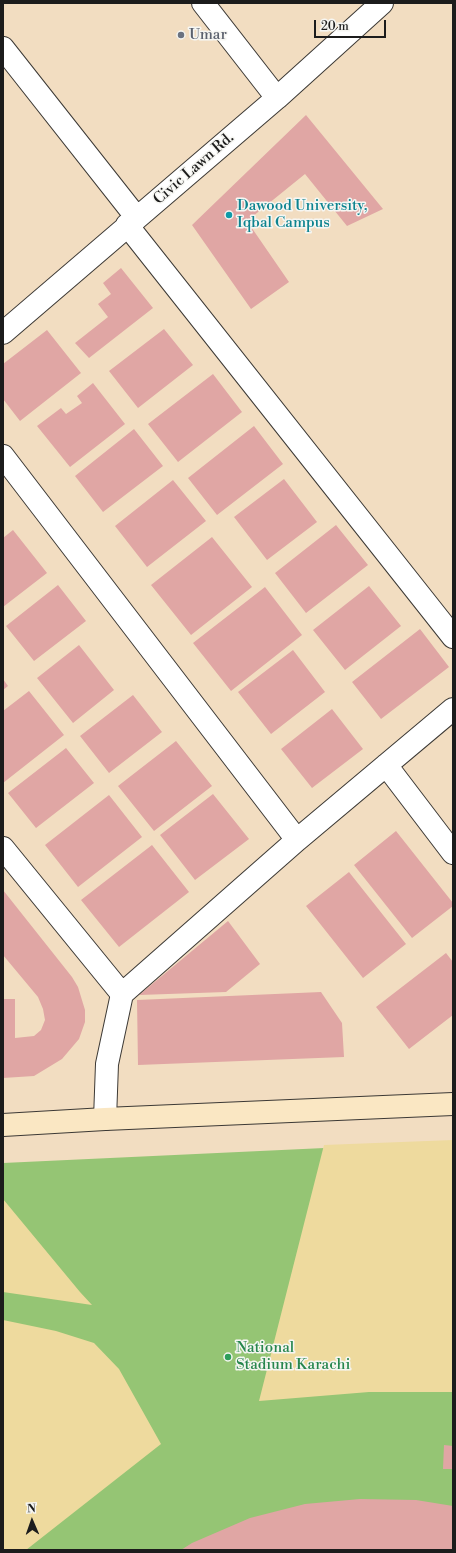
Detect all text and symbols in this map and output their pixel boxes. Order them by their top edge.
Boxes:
scale bar [316,12,388,38]
text: 20 m [321,19,349,34]
place label: Umar [189,26,227,44]
marker: Umar [176,30,186,40]
street label: Civic Lawn Rd. [150,129,238,209]
place label: Dawood University, Iqbal Campus [237,197,368,232]
marker: Dawood University, Iqbal Campus [224,210,234,220]
place label: National Stadium Karachi [236,1339,350,1374]
marker: National Stadium Karachi [223,1352,233,1362]
north arrow [12,1501,52,1541]
text: N [27,1502,36,1516]

